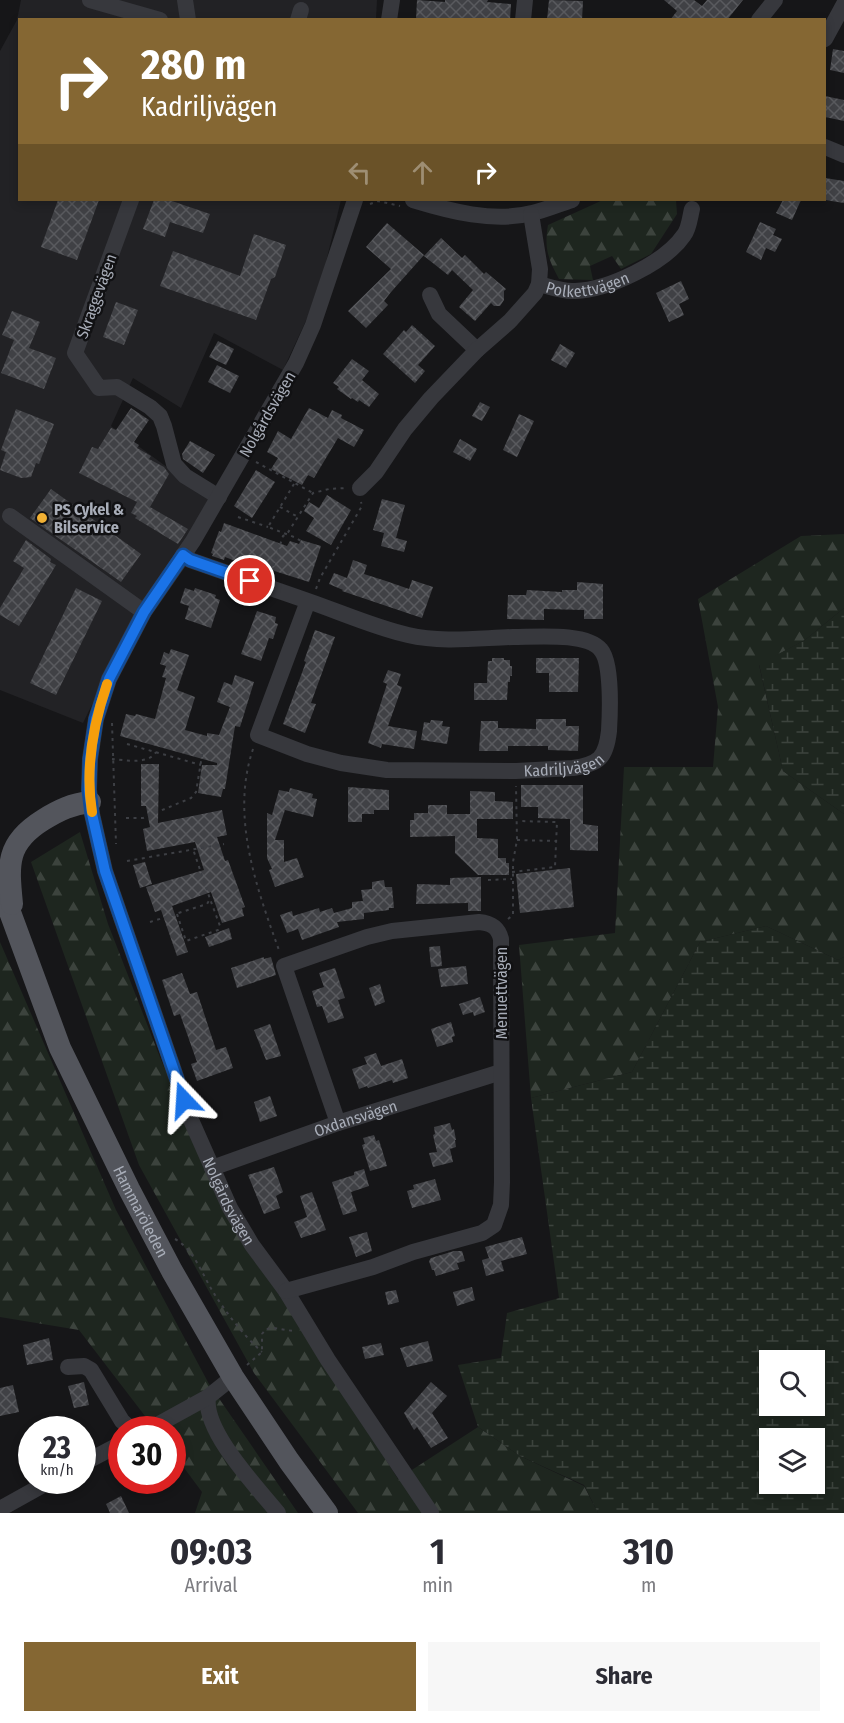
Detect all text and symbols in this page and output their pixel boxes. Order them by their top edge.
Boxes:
text: 280 m [141,40,246,90]
icon: right [42,42,120,120]
text: Kadriljvägen [141,91,277,123]
icon: left [343,156,376,189]
icon: ahead [406,156,439,189]
icon: right [469,156,502,189]
street label: Skraggevägen [72,251,121,341]
street label: Polkettvägen [544,268,632,301]
street label: Nolgårdsvägen [235,368,300,461]
place label: PS Cykel & Bilservice [54,500,124,537]
marker: PS Cykel & Bilservice [35,511,49,525]
pin [224,555,275,606]
icon: arrive [233,564,266,597]
street label: Kadriljvägen [523,750,608,781]
street label: Menuettvägen [492,947,511,1039]
position arrow [152,1068,216,1132]
street label: Oxdansvägen [311,1096,400,1141]
street label: Nolgårdsvägen [199,1154,259,1248]
street label: Hammaröleden [109,1163,172,1261]
map controls [759,1350,825,1494]
button: search [759,1350,825,1416]
speed limit sign: 30 [108,1416,186,1494]
button: layers [759,1428,825,1494]
text: 23 [43,1430,71,1466]
text: km/h [40,1461,74,1479]
text: 09:03 [170,1530,252,1574]
text: 1 [430,1530,445,1574]
text: 310 [623,1530,674,1574]
text: Arrival [185,1573,238,1597]
text: min [422,1573,453,1597]
text: m [641,1573,656,1597]
button: Exit [24,1642,416,1711]
button: Share [428,1642,820,1711]

